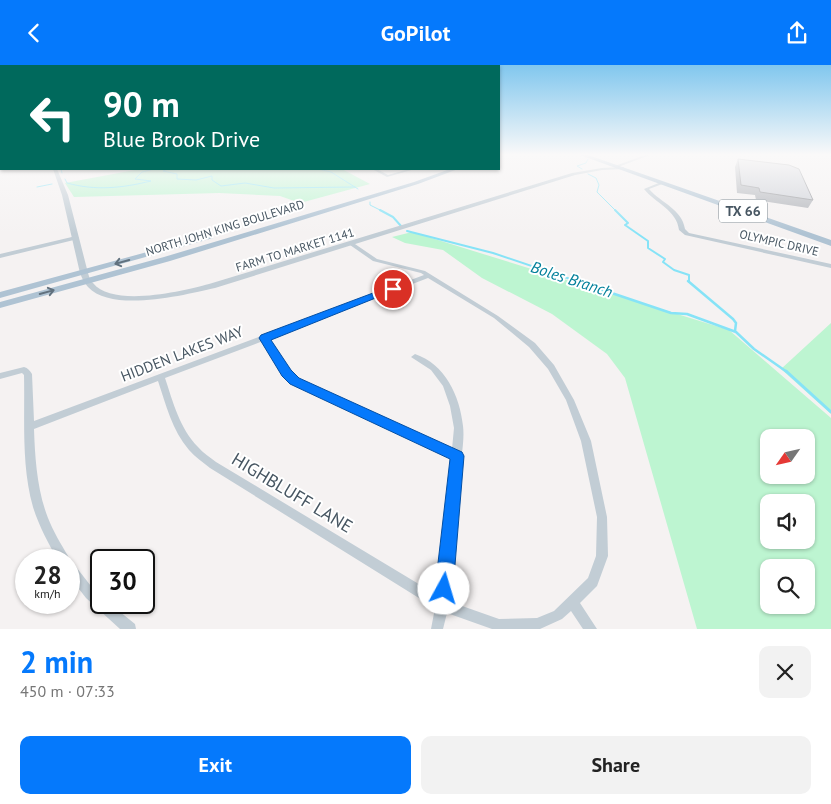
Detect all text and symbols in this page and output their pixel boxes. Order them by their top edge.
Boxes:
icon: back [20,19,48,47]
text: GoPilot [381,19,450,47]
icon: share [783,19,811,47]
text: 90 m [103,81,180,127]
icon: left [20,85,85,150]
text: Blue Brook Drive [103,125,260,153]
street label: NORTH JOHN KING BOULEVARD [144,196,306,259]
road number: TX 66 [719,199,767,223]
street label: FARM TO MARKET 1141 [234,224,356,275]
street label: OLYMPIC DRIVE [738,226,820,259]
water label: Boles Branch [529,256,615,302]
one-way arrow [115,258,131,268]
pin [372,268,414,310]
icon: arrive [379,275,407,303]
one-way arrow [39,287,55,296]
street label: HIDDEN LAKES WAY [118,321,246,386]
north arrow [760,429,815,484]
map controls [760,429,815,614]
street label: HIGHBLUFF LANE [228,447,357,538]
button: sound [760,494,815,549]
speed limit sign: 30 [90,549,155,614]
text: 28 [33,559,62,591]
button: search [760,559,815,614]
position arrow [417,562,469,614]
text: km/h [34,586,61,601]
text: 2 min [20,642,93,681]
button: close [759,646,811,698]
text: 450 m · 07:33 [20,681,115,701]
button: Exit [20,736,411,794]
button: Share [421,736,811,794]

